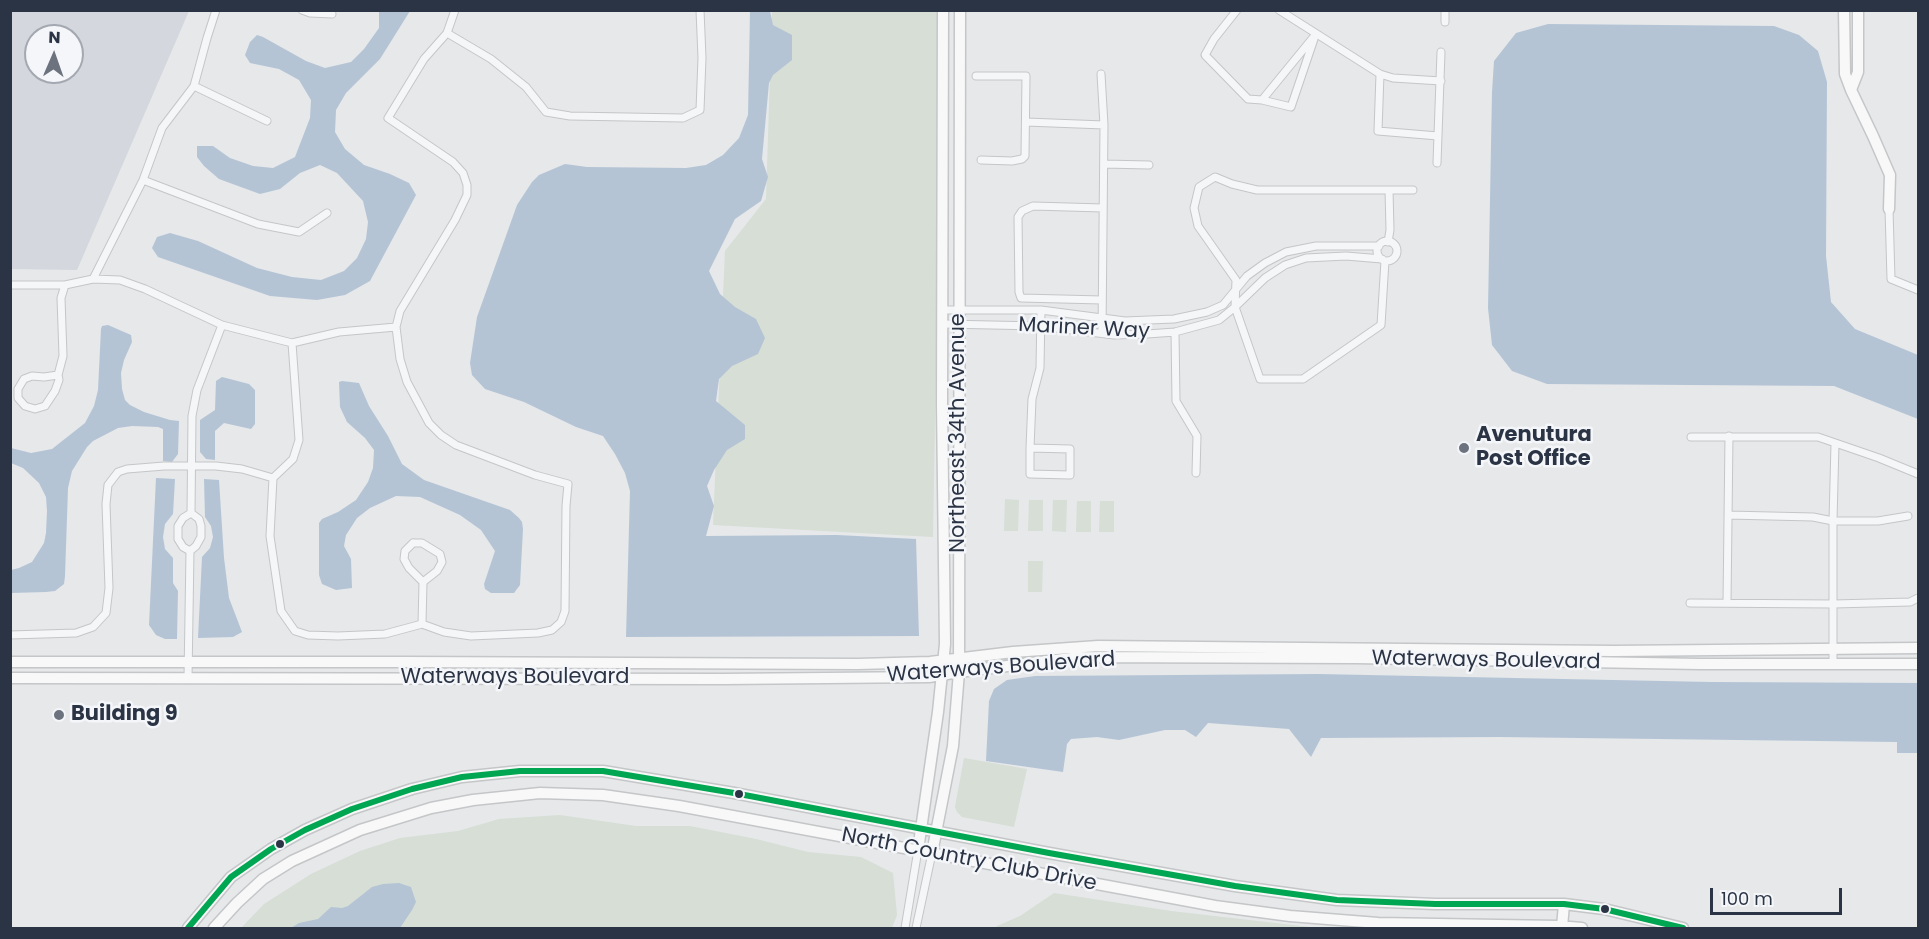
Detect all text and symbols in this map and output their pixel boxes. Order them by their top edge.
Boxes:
north arrow [24,24,84,84]
text: N [48,26,61,49]
street label: Northeast 34th Avenue [946,313,972,553]
street label: Mariner Way [1018,313,1150,345]
place label: Avenutura Post Office [1476,423,1592,473]
marker: Avenutura Post Office [1457,441,1471,455]
street label: Waterways Boulevard [1371,646,1601,676]
street label: Waterways Boulevard [886,647,1116,689]
street label: Waterways Boulevard [401,665,629,691]
place label: Building 9 [71,702,178,728]
marker: Building 9 [52,708,66,722]
unlabelled marker [733,788,745,800]
street label: North Country Club Drive [839,823,1099,897]
unlabelled marker [274,838,286,850]
scale bar [1713,876,1845,914]
text: 100 m [1721,886,1773,911]
unlabelled marker [1599,903,1611,915]

